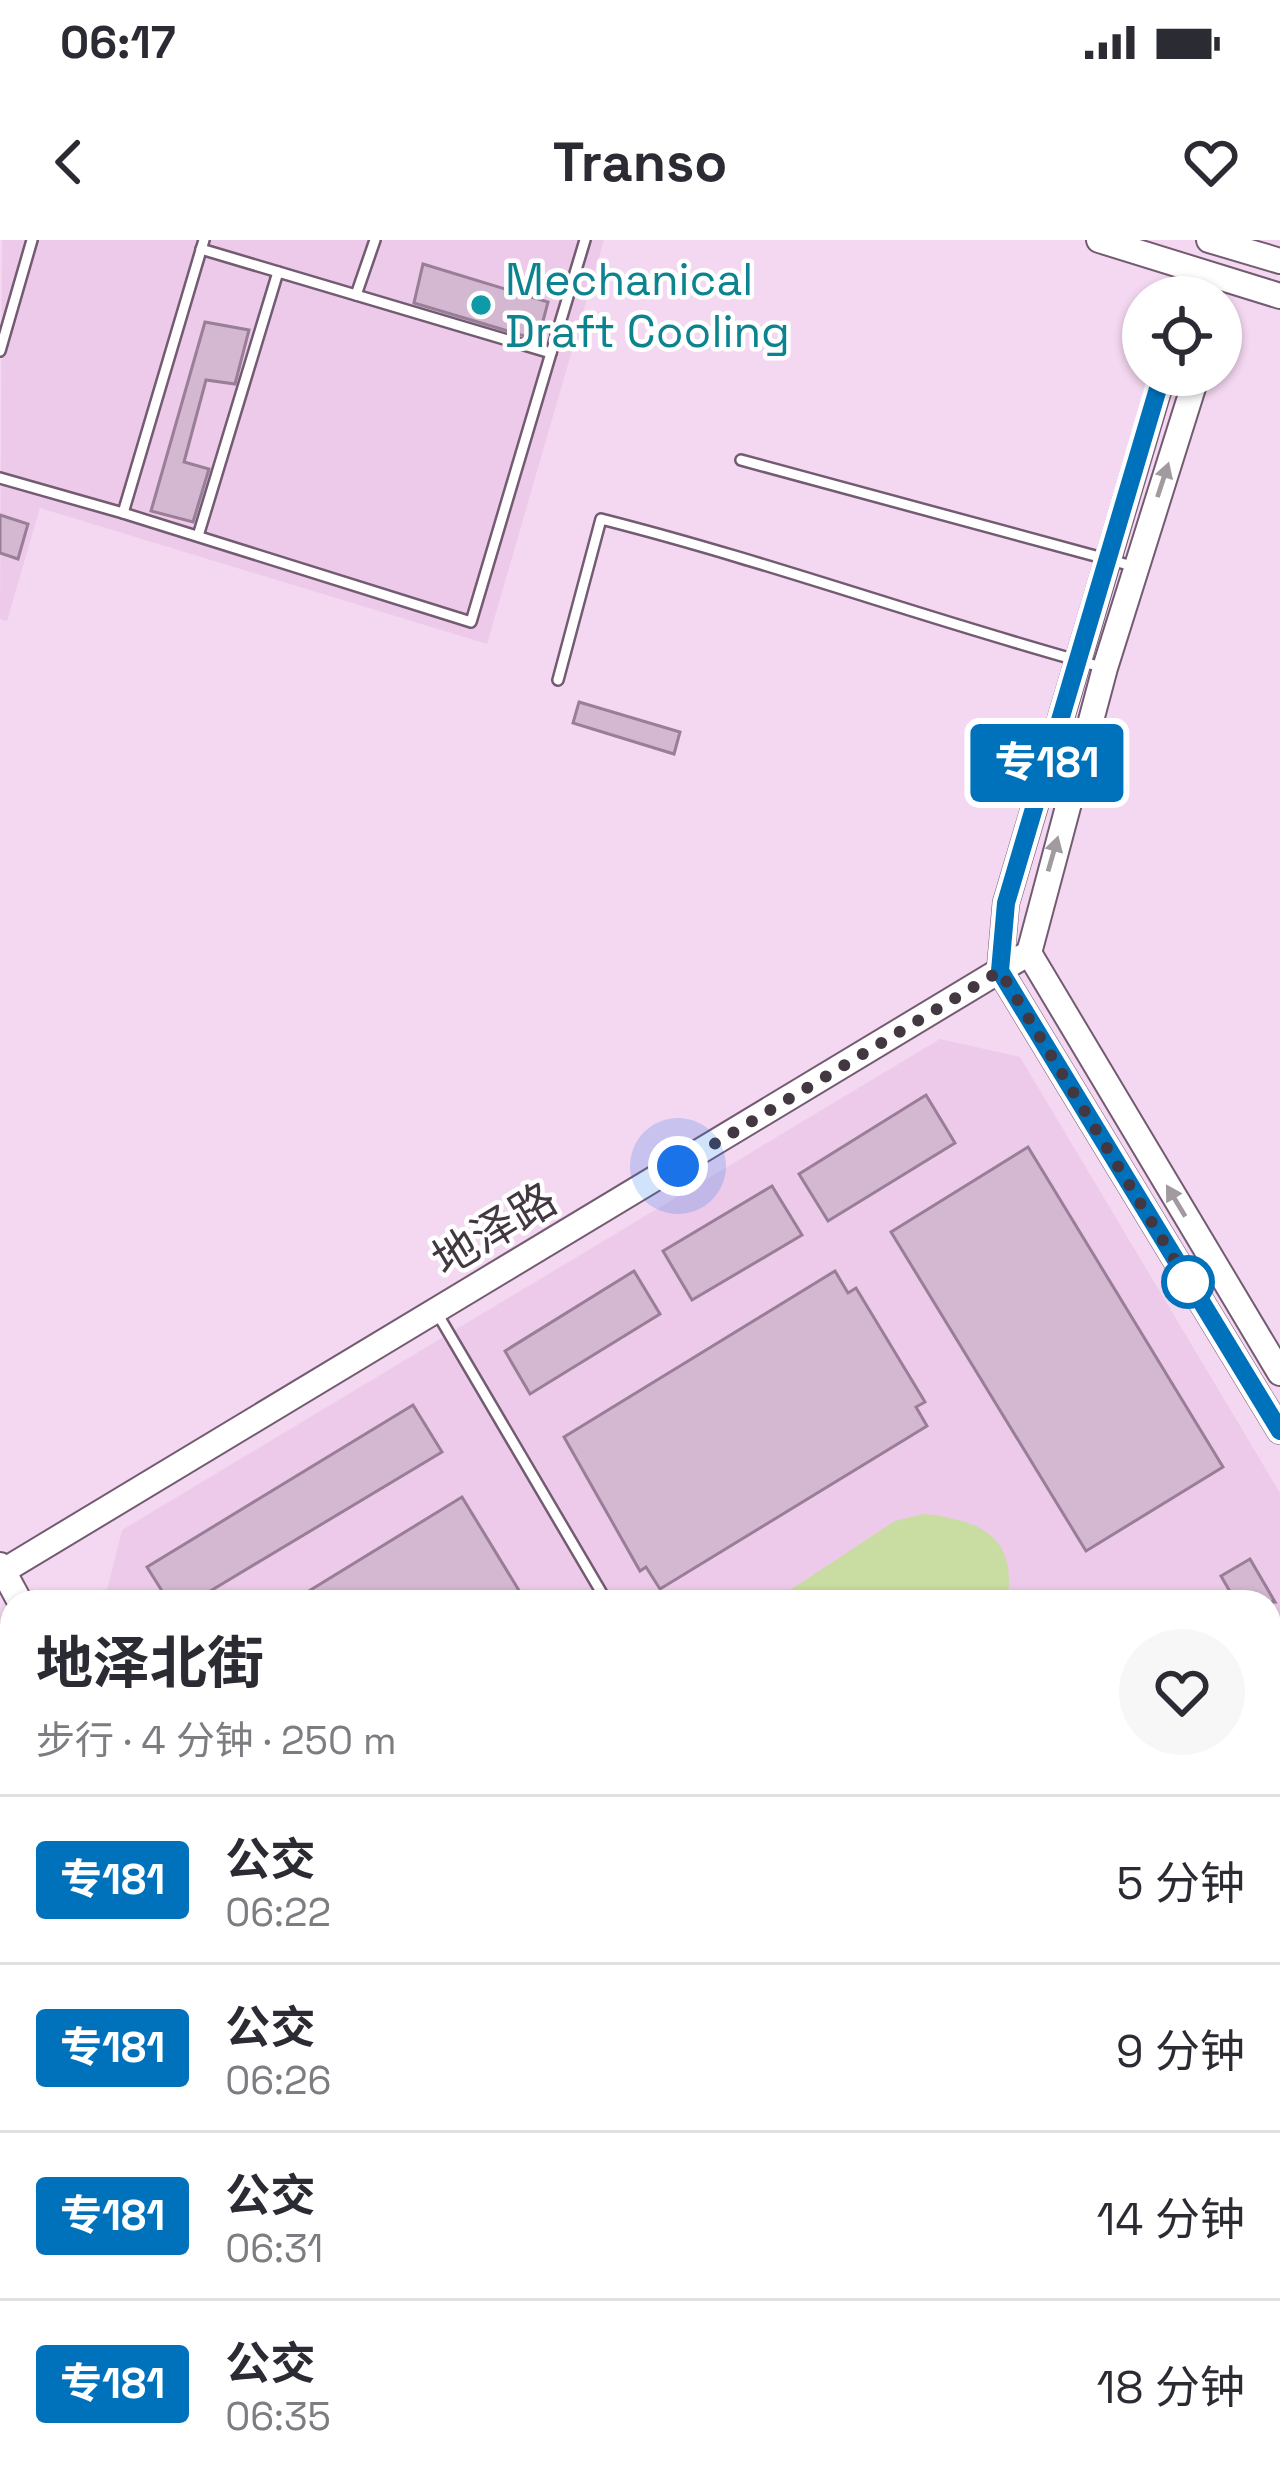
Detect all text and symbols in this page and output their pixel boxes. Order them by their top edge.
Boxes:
text: 06:17 [60,14,176,71]
text: Transo [553,128,727,197]
icon: back [36,129,102,195]
icon: heart [1178,129,1244,195]
place label: Mechanical Draft Cooling [505,251,790,360]
map controls [1122,276,1242,396]
button: locate [1122,276,1242,396]
marker: Mechanical Draft Cooling [468,292,494,318]
one-way arrow [1155,461,1174,498]
line badge: 专181 [963,724,1131,802]
text: 专181 [994,736,1100,789]
one-way arrow [1044,835,1063,872]
your location [648,1136,708,1196]
street label: 地泽路 [422,1170,567,1289]
one-way arrow [1166,1184,1187,1218]
unlabelled marker [1163,1257,1213,1307]
text: 地泽北街 [36,1627,264,1700]
button: heart [1119,1629,1245,1755]
text: 步行 · 4 分钟 · 250 m [36,1716,397,1765]
text: 公交 [225,1831,315,1888]
text: 专181 [60,1853,165,1906]
text: 5 分钟 [1116,1855,1245,1912]
text: 06:22 [225,1888,331,1937]
text: 公交 [225,1999,315,2056]
text: 专181 [60,2021,165,2074]
text: 9 分钟 [1116,2023,1245,2080]
text: 06:26 [225,2056,331,2105]
text: 公交 [225,2167,315,2224]
text: 专181 [60,2189,165,2242]
text: 14 分钟 [1096,2191,1245,2248]
text: 06:31 [225,2224,323,2273]
text: 公交 [225,2335,315,2392]
text: 专181 [60,2357,165,2410]
text: 18 分钟 [1097,2359,1245,2416]
text: 06:35 [225,2392,331,2441]

